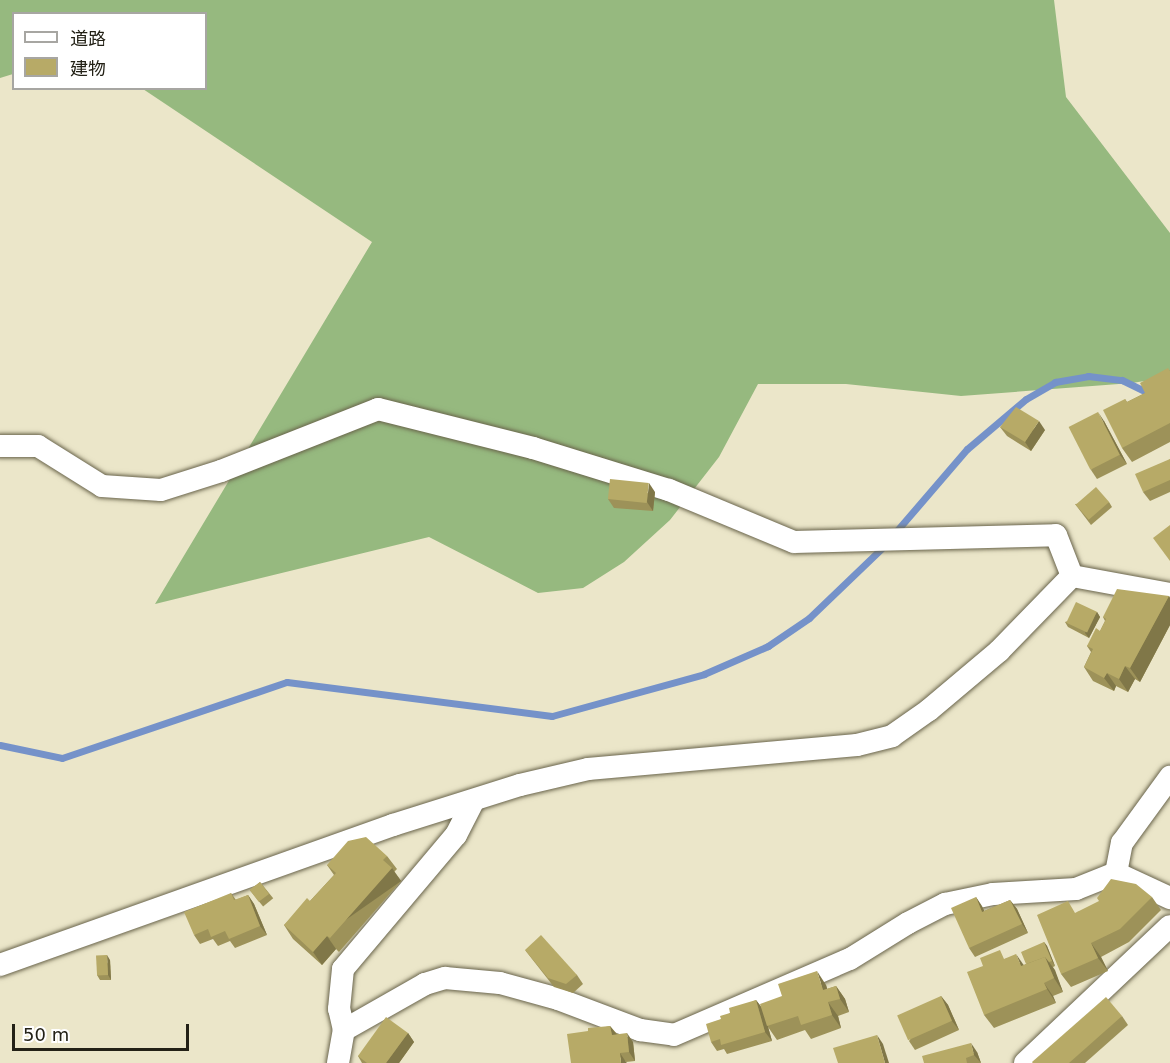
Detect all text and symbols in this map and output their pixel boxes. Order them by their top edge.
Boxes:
legend [12,12,207,90]
text: 道路 [70,28,106,49]
text: 建物 [70,58,106,79]
scale bar [15,1012,192,1050]
text: 50 m [23,1024,69,1045]

